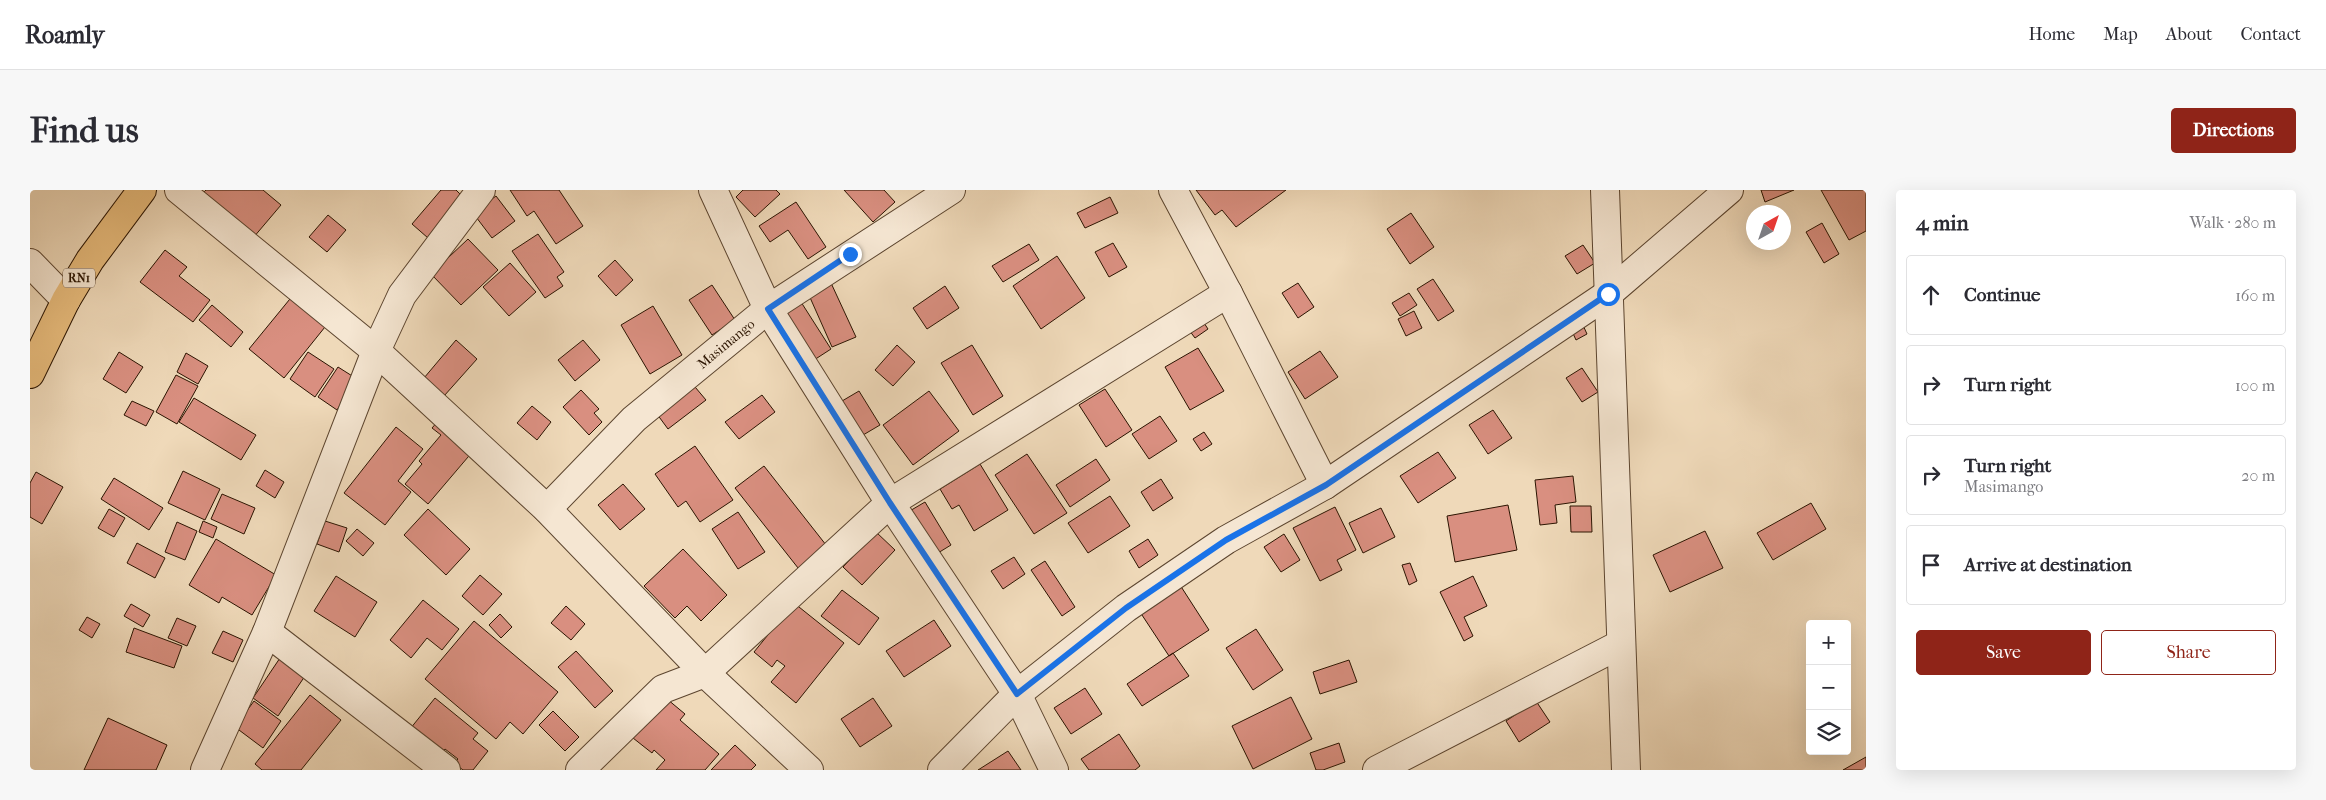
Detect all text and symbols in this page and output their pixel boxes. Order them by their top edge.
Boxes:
text: Roamly [25,21,104,49]
text: Home [2028,24,2075,45]
text: Map [2103,24,2138,45]
text: About [2166,24,2212,45]
text: Contact [2240,24,2301,45]
button: Directions [2171,108,2296,153]
text: Find us [30,110,139,151]
north arrow [1746,205,1791,250]
text: 4 min [1916,211,1969,235]
text: Walk · 280 m [2189,213,2276,232]
route end [839,243,862,266]
road number: RN1 [63,268,95,288]
icon: ahead [1917,281,1945,309]
route start [1597,283,1620,306]
text: Continue [1964,284,2040,306]
text: 160 m [2235,286,2275,305]
street label: Masimango [694,315,758,373]
icon: right [1917,371,1945,399]
text: Turn right [1964,374,2051,396]
text: 100 m [2235,376,2275,395]
text: Turn right [1964,455,2051,477]
icon: right [1917,461,1945,489]
text: 20 m [2241,466,2275,485]
text: Masimango [1964,477,2043,496]
icon: arrive [1917,551,1945,579]
text: Arrive at destination [1964,554,2132,576]
map controls [1806,620,1851,755]
button: + [1806,620,1851,665]
button: Save [1916,630,2091,675]
button: Share [2101,630,2276,675]
button: − [1806,665,1851,710]
button: layers [1806,710,1851,755]

